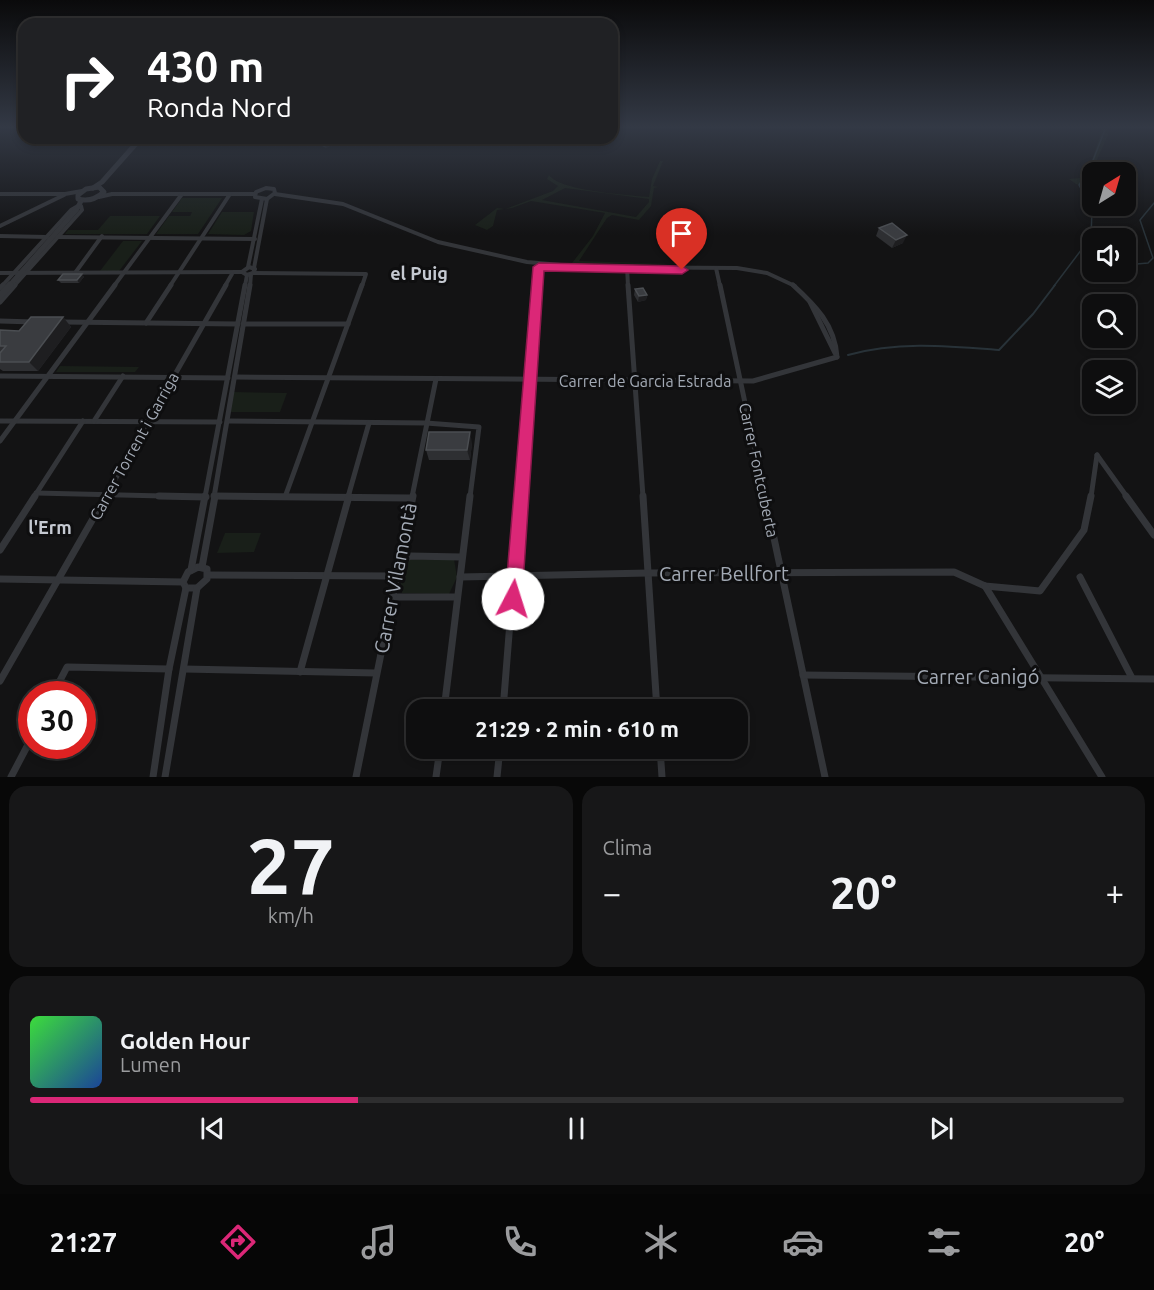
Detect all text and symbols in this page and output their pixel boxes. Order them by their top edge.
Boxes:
icon: right [48,42,126,120]
text: 430 m [147,43,264,90]
text: Ronda Nord [147,92,292,122]
north arrow [1082,162,1136,216]
map controls [1082,162,1136,414]
pin [656,208,707,270]
icon: arrive [665,217,698,250]
button: sound [1082,228,1136,282]
district label: el Puig [390,263,448,283]
button: search [1082,294,1136,348]
button: layers [1082,360,1136,414]
street label: Carrer Torrent i Garriga [86,369,182,523]
street label: Carrer de Garcia Estrada [559,372,731,390]
street label: Carrer Fontcuberta [736,401,782,539]
street label: Carrer Vilamontà [369,501,421,655]
district label: l'Erm [28,517,72,537]
street label: Carrer Bellfort [659,562,789,585]
position arrow [481,567,545,631]
street label: Carrer Canigó [917,665,1039,688]
speed limit sign: 30 [18,681,96,759]
text: 21:29 · 2 min · 610 m [475,716,679,741]
text: 27 [247,821,335,909]
text: Clima [603,836,652,859]
text: 20° [830,867,897,918]
text: − [603,874,621,911]
text: + [1105,874,1124,911]
text: km/h [268,904,314,927]
text: Golden Hour [120,1028,250,1053]
text: Lumen [120,1053,181,1076]
icon: previous [196,1112,229,1145]
icon: pause [560,1112,593,1145]
icon: next [925,1112,958,1145]
icon: directions [217,1221,259,1263]
icon: music [358,1221,400,1263]
icon: phone [499,1221,541,1263]
icon: climate [640,1221,682,1263]
icon: car [782,1221,824,1263]
icon: filters [923,1221,965,1263]
text: 21:27 [50,1227,117,1257]
text: 20° [1064,1227,1104,1257]

